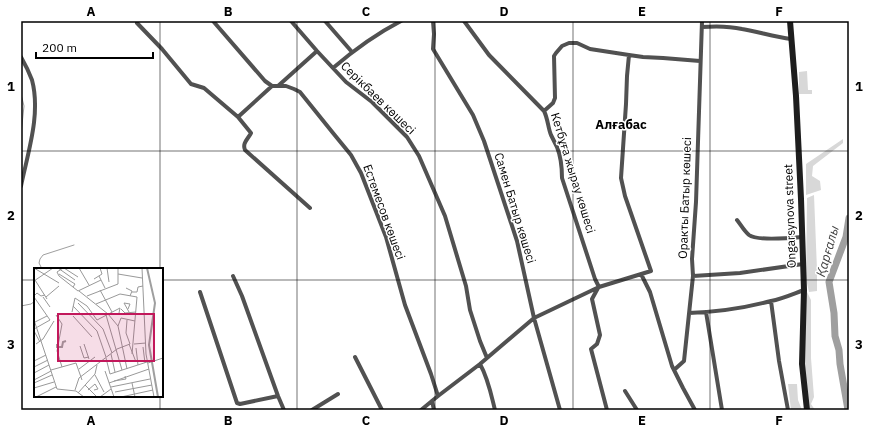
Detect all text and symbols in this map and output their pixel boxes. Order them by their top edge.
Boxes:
text: A [87,3,96,20]
text: B [224,3,233,20]
text: C [362,3,371,20]
text: D [499,3,509,20]
text: E [638,3,646,20]
text: F [775,3,783,20]
scale bar [36,34,153,60]
text: 200 m [42,40,77,55]
street label: Серікбаев көшесі [338,58,419,137]
text: 1 [7,78,15,95]
text: 1 [855,78,863,95]
street label: Кетбұға жырау көшесі [548,111,599,235]
district label: Алғабас [595,116,647,133]
street label: Оракты Батыр көшесі [675,137,694,259]
street label: Самен Батыр көшесі [491,151,539,265]
street label: Естемесов көшесі [360,162,409,262]
street label: Ongarsynova street [780,164,799,268]
text: 2 [7,207,15,224]
text: 2 [855,207,863,224]
water label: Қарғалы [812,224,843,279]
inset map [34,268,163,397]
text: 3 [7,336,15,353]
text: 3 [855,336,863,353]
text: A [87,412,96,429]
text: B [224,412,233,429]
text: C [362,412,371,429]
text: D [499,412,509,429]
text: E [638,412,646,429]
text: F [775,412,783,429]

